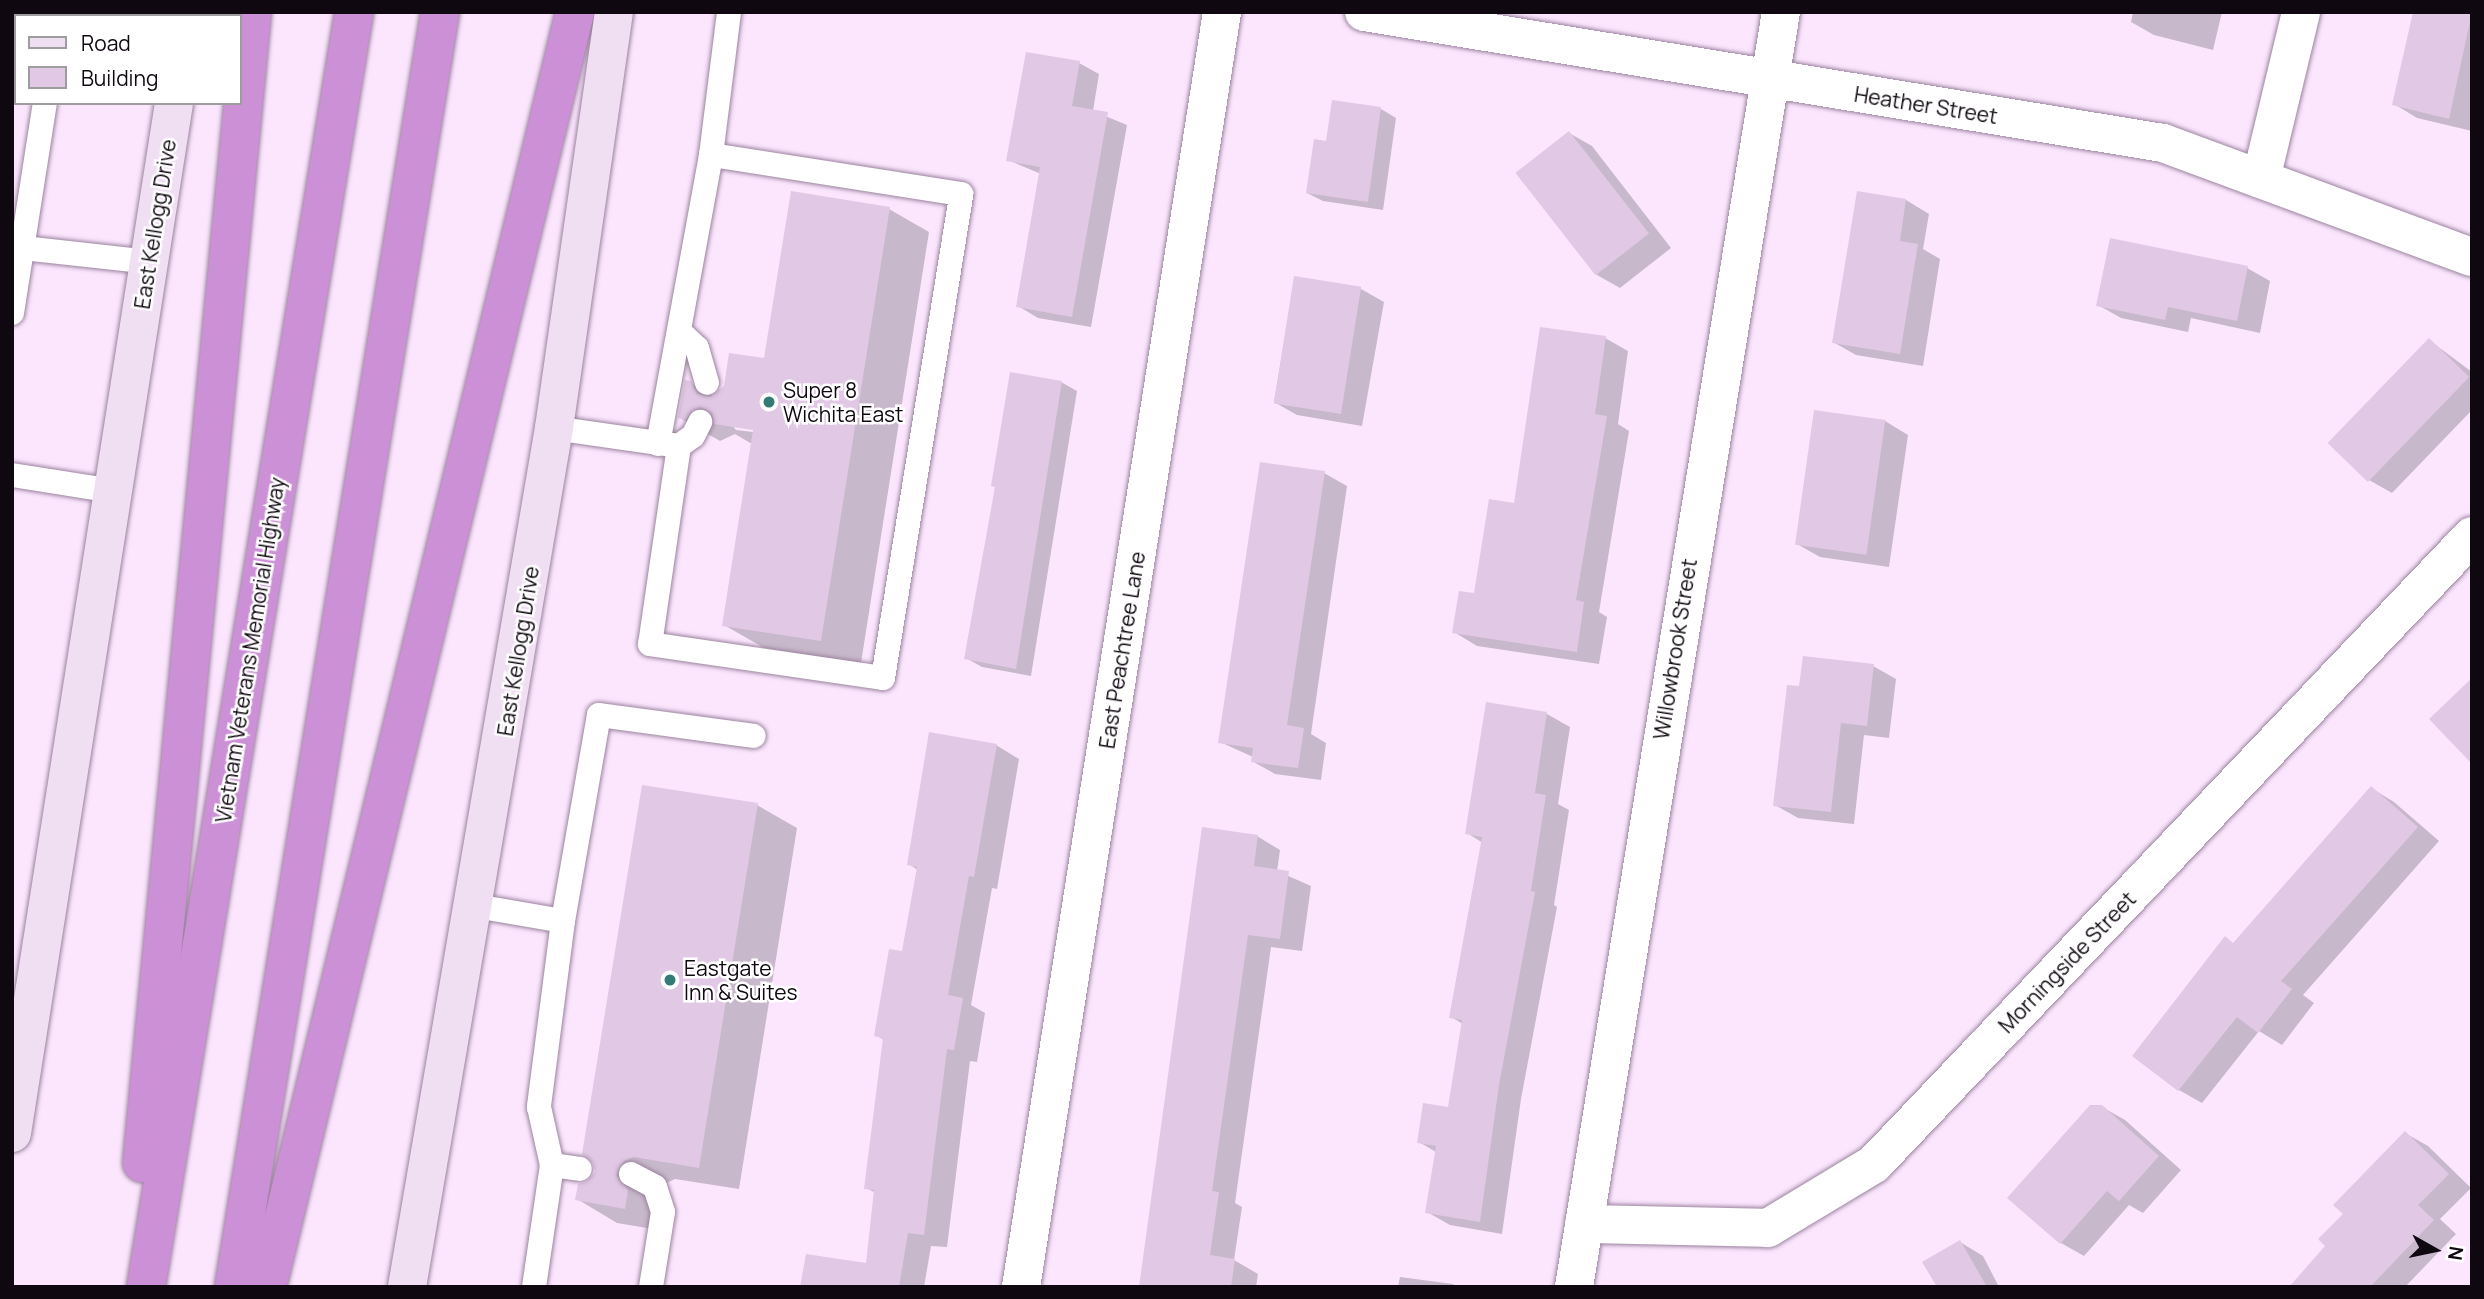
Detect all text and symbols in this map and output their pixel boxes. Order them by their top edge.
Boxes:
legend [14,14,242,105]
text: Road [81,29,131,57]
text: Building [81,64,158,92]
street label: Heather Street [1853,81,1999,129]
street label: East Kellogg Drive [129,137,181,311]
place label: Super 8 Wichita East [783,377,903,427]
marker: Super 8 Wichita East [761,394,777,410]
street label: Vietnam Veterans Memorial Highway [210,476,290,824]
street label: East Peachtree Lane [1094,550,1150,750]
street label: Willowbrook Street [1648,557,1702,741]
street label: East Kellogg Drive [492,564,544,738]
street label: Morningside Street [1993,886,2141,1038]
place label: Eastgate Inn & Suites [684,955,798,1005]
marker: Eastgate Inn & Suites [662,972,678,988]
north arrow [2400,1215,2470,1285]
text: N [2442,1245,2470,1262]

